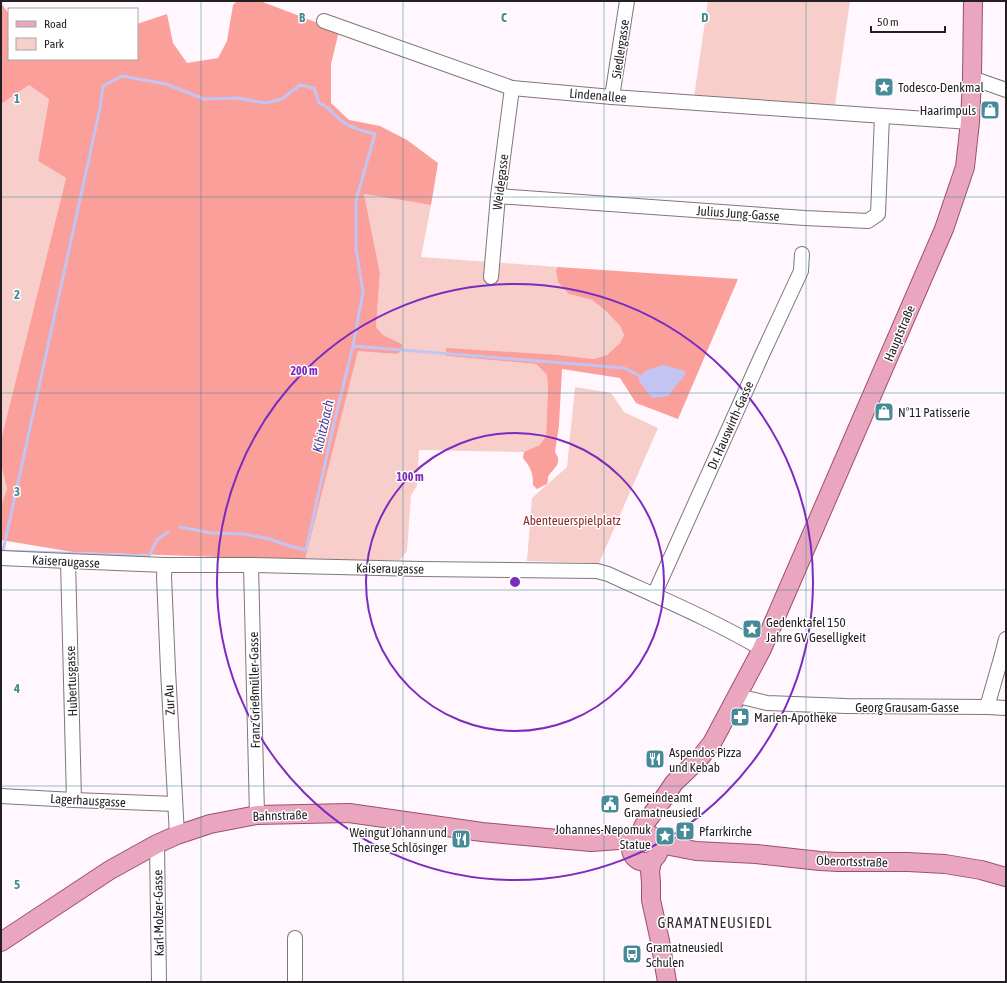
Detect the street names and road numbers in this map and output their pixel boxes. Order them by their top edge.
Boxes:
street label: Siedlergasse [609,18,632,80]
street label: Lindenallee [569,86,627,105]
street label: Weidegasse [490,153,511,211]
street label: Julius Jung-Gasse [696,203,780,224]
street label: Hauptstraße [881,303,918,364]
street label: Dr. Hauswirth-Gasse [704,379,757,472]
street label: Kaiseraugasse [32,552,100,571]
street label: Kaiseraugasse [356,560,424,577]
street label: Franz Grießmüller-Gasse [246,632,263,748]
street label: Hubertusgasse [63,645,80,717]
street label: Zur Au [161,684,178,716]
street label: Georg Grausam-Gasse [855,700,959,715]
street label: Lagerhausgasse [50,791,126,810]
street label: Bahnstraße [252,807,308,824]
street label: Oberortsstraße [816,853,888,870]
street label: Karl-Molzer-Gasse [150,870,167,956]

